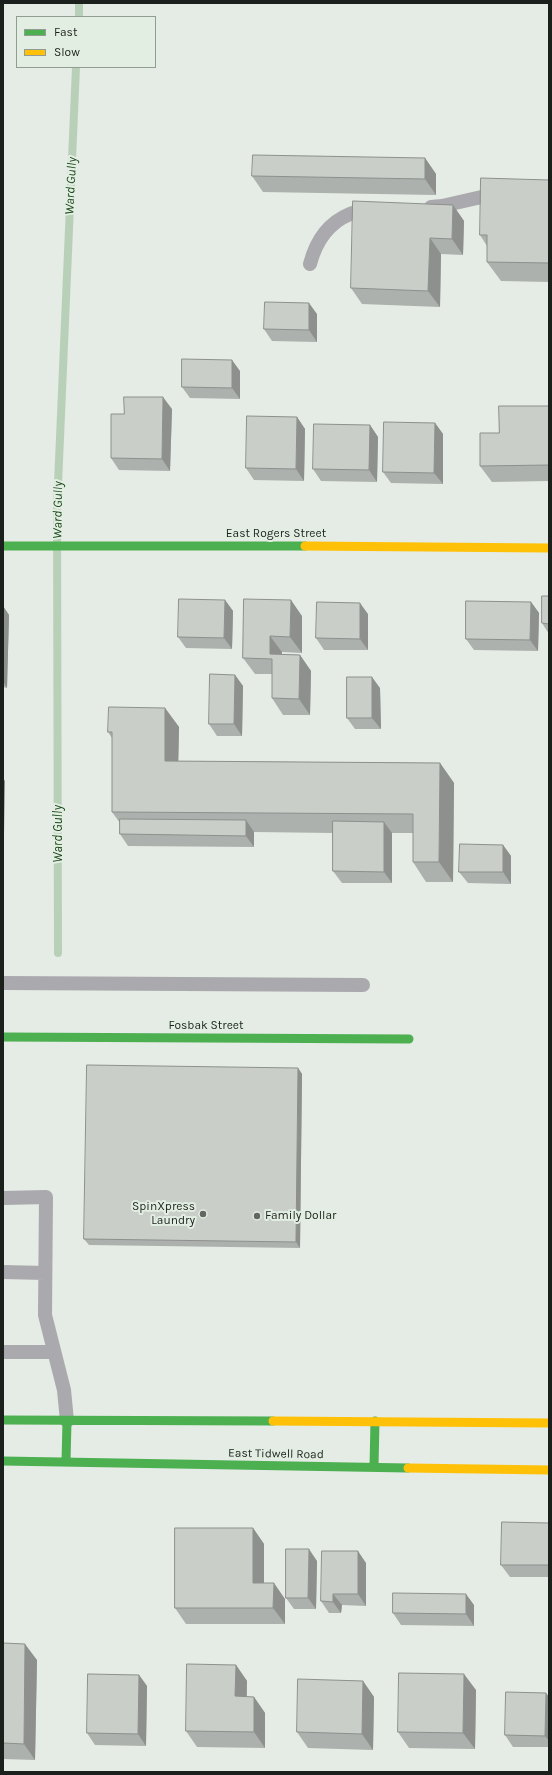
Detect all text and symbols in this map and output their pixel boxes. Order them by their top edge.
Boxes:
legend [16,16,156,68]
text: Fast [54,25,77,39]
text: Slow [54,45,80,59]
water label: Ward Gully [62,157,80,215]
water label: Ward Gully [50,481,66,539]
street label: East Rogers Street [226,527,326,541]
water label: Ward Gully [50,805,66,863]
street label: Fosbak Street [168,1019,244,1033]
place label: SpinXpress Laundry [132,1200,195,1228]
marker: SpinXpress Laundry [198,1209,208,1219]
place label: Family Dollar [265,1209,336,1223]
marker: Family Dollar [252,1211,262,1221]
street label: East Tidwell Road [228,1446,324,1462]

